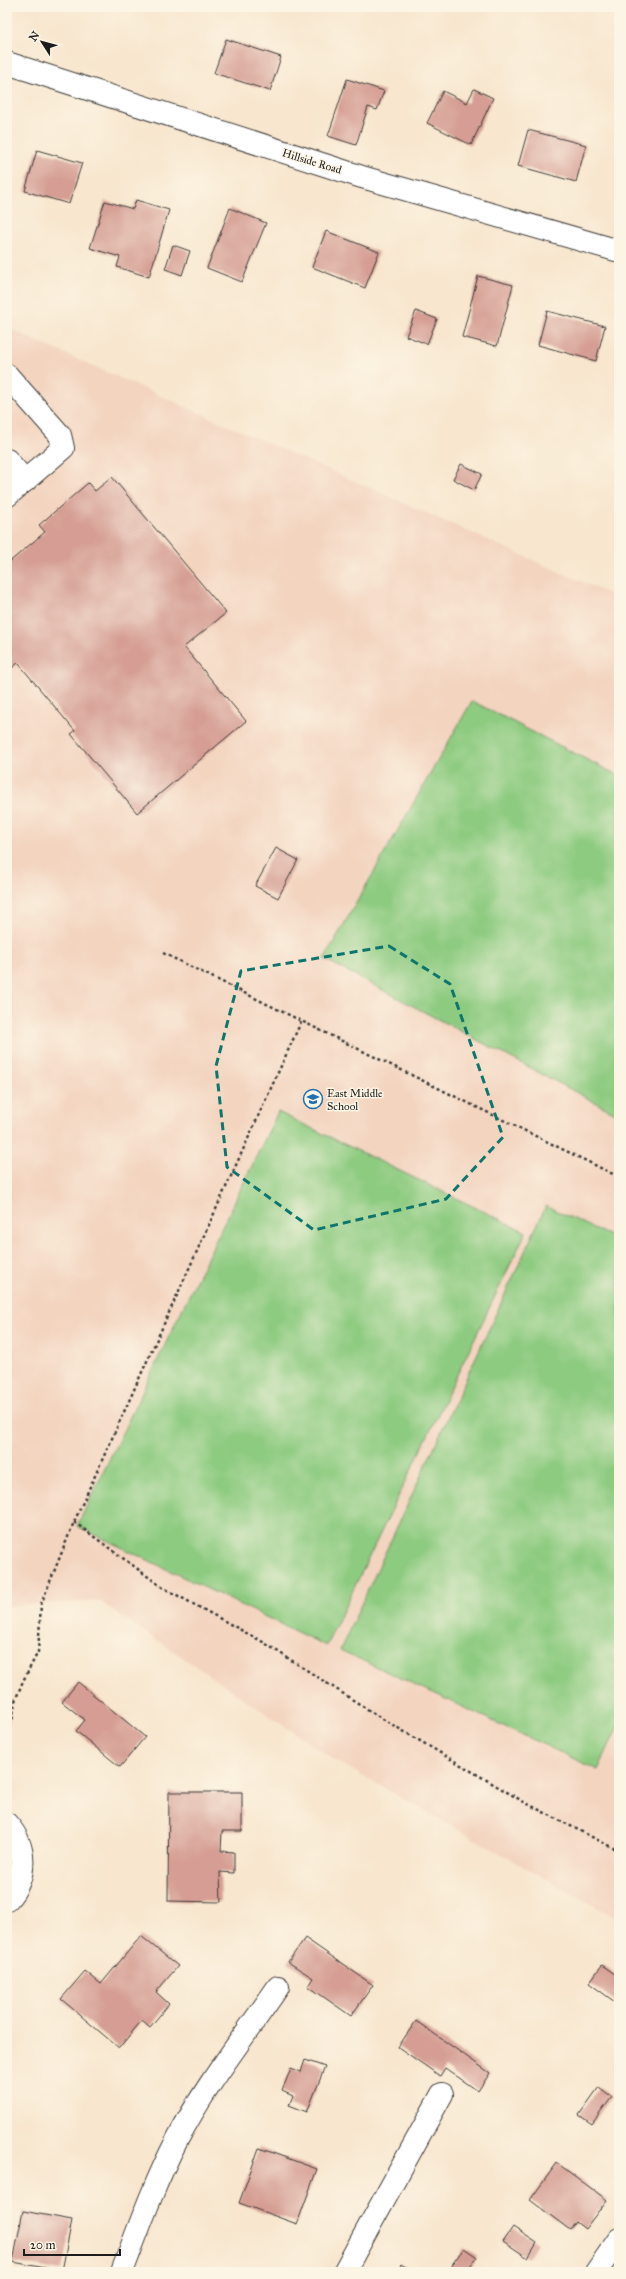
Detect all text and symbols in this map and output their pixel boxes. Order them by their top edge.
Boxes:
north arrow [22,22,62,62]
text: N [26,28,43,44]
street label: Hillside Road [281,146,344,177]
place label: East Middle School [327,1087,383,1113]
school or university icon: East Middle School [302,1088,324,1110]
scale bar [24,2231,120,2257]
text: 20 m [30,2238,56,2252]

